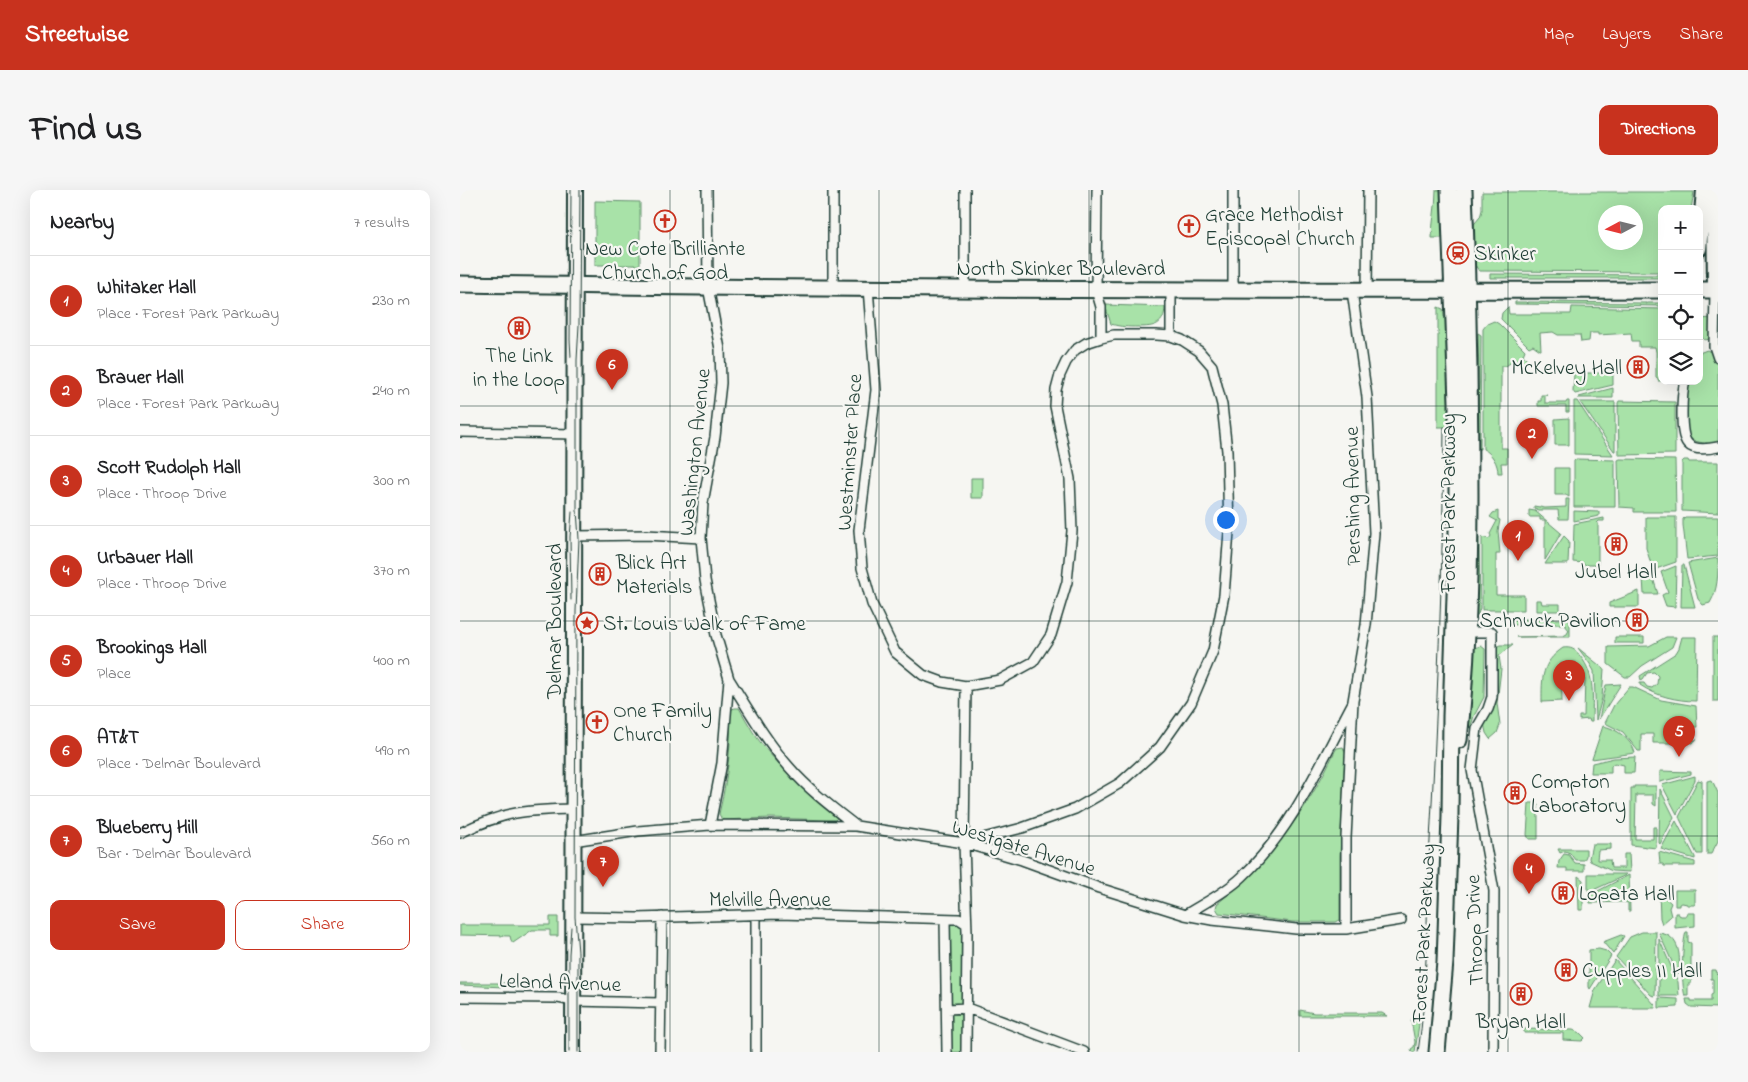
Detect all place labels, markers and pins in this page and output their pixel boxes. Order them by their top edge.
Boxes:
place label: Grace Methodist Episcopal Church [1205,201,1355,255]
church icon: New Cote Brilliante Church of God [653,209,677,233]
church icon: Grace Methodist Episcopal Church [1177,214,1201,238]
place label: New Cote Brilliante Church of God [585,235,746,289]
place label: Skinker [1474,240,1536,270]
station icon: Skinker [1446,241,1470,265]
building icon: The Link in the Loop [507,316,531,340]
place label: The Link in the Loop [473,342,565,396]
pin: 6 [596,349,628,390]
place label: McKelvey Hall [1511,354,1622,386]
building icon: McKelvey Hall [1626,355,1650,379]
pin: 2 [1516,418,1548,459]
pin: 1 [1502,520,1534,561]
building icon: Jubel Hall [1604,532,1628,556]
place label: Blick Art Materials [615,549,692,603]
place label: Jubel Hall [1575,558,1657,588]
building icon: Blick Art Materials [588,562,612,586]
place label: Schnuck Pavilion [1479,607,1621,637]
building icon: Schnuck Pavilion [1625,608,1649,632]
place label: St. Louis Walk of Fame [603,610,806,640]
place icon: St. Louis Walk of Fame [575,611,599,635]
pin: 3 [1553,660,1585,701]
place label: One Family Church [613,697,712,751]
church icon: One Family Church [585,710,609,734]
pin: 5 [1663,716,1695,757]
place label: Compton Laboratory [1531,768,1626,824]
building icon: Compton Laboratory [1503,781,1527,805]
pin: 7 [587,846,619,887]
pin: 4 [1513,853,1545,894]
place label: Lopata Hall [1579,880,1675,910]
building icon: Lopata Hall [1551,881,1575,905]
place label: Cupples II Hall [1582,957,1702,987]
building icon: Cupples II Hall [1554,958,1578,982]
building icon: Bryan Hall [1509,982,1533,1006]
place label: Bryan Hall [1475,1008,1566,1040]

